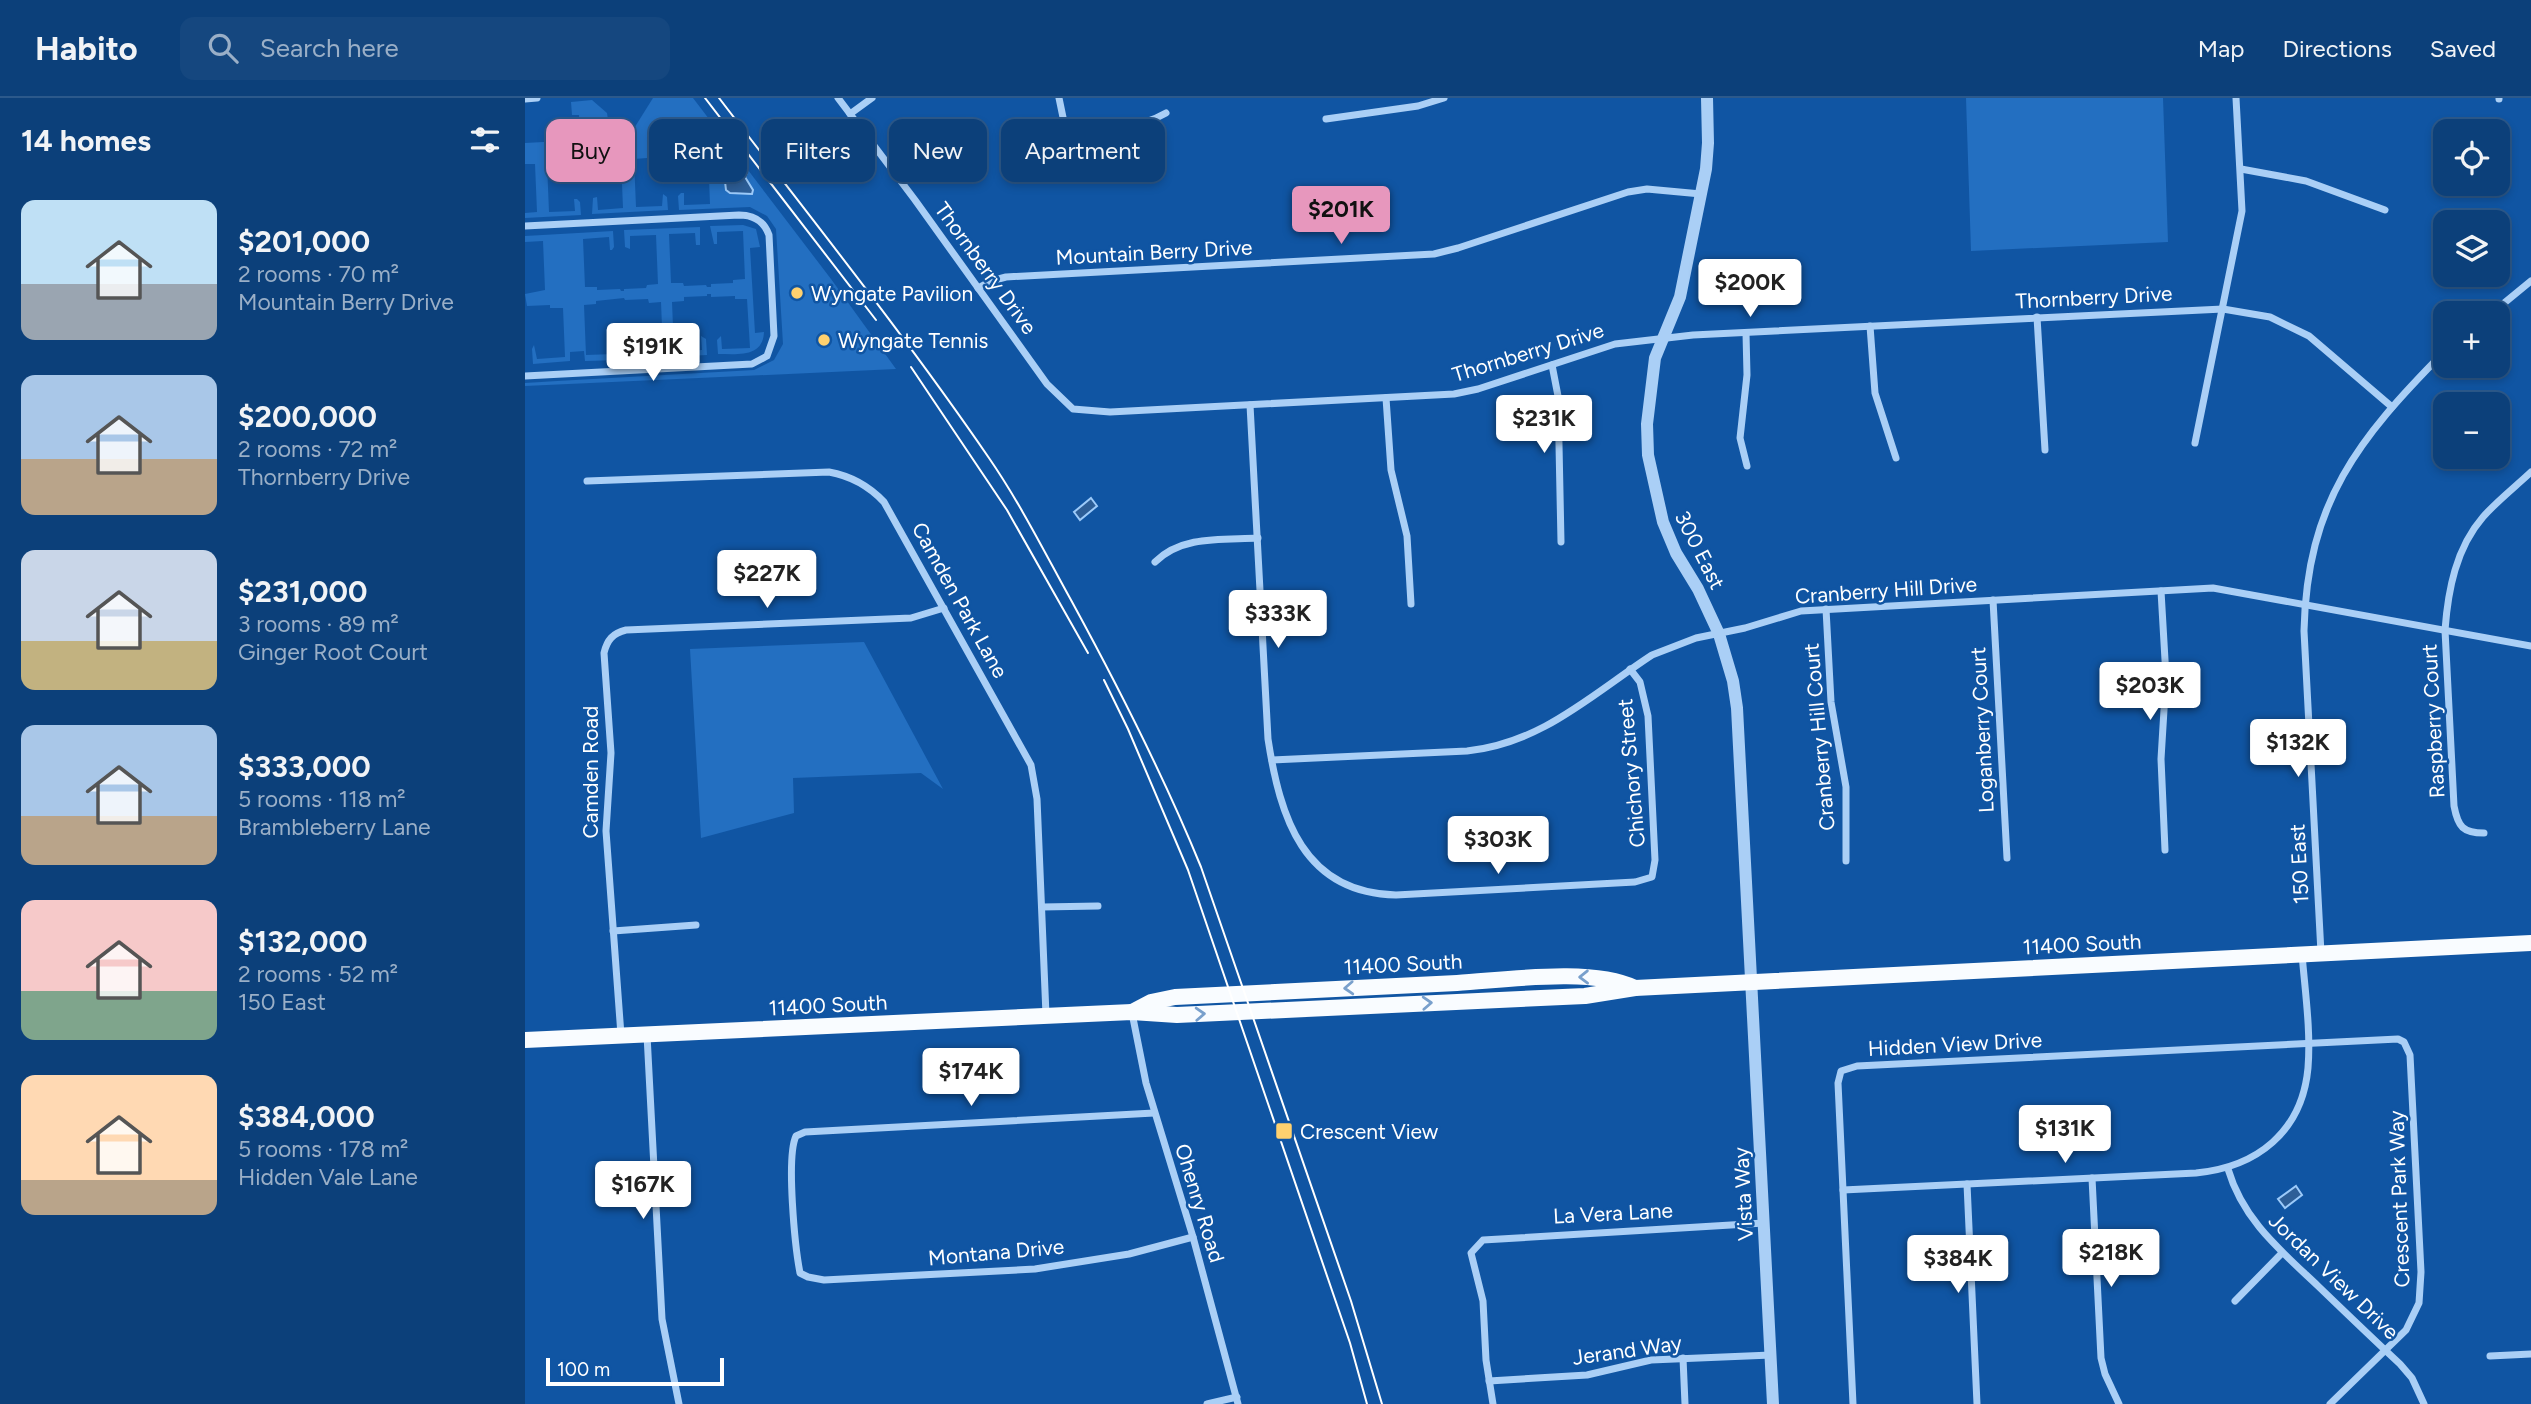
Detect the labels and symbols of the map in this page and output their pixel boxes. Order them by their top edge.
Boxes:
pin: $201K [1292,186,1390,246]
street label: Thornberry Drive [930,197,1042,339]
street label: Mountain Berry Drive [1055,234,1253,270]
pin: $200K [1701,260,1799,319]
street label: Thornberry Drive [2015,280,2173,314]
place label: Wyngate Pavilion [811,281,973,306]
marker: Wyngate Pavilion [789,285,805,301]
street label: Thornberry Drive [1449,317,1607,387]
pin: $191K [604,324,702,383]
place label: Wyngate Tennis [838,328,988,353]
marker: Wyngate Tennis [816,332,832,348]
pin: $231K [1495,396,1593,455]
street label: 300 East [1670,507,1730,593]
street label: Camden Park Lane [907,518,1013,682]
pin: $227K [718,550,816,610]
street label: Cranberry Hill Drive [1794,571,1978,609]
pin: $333K [1229,590,1327,650]
street label: Cranberry Hill Court [1798,642,1840,832]
street label: Raspberry Court [2416,643,2450,799]
street label: Loganberry Court [1965,646,1999,814]
pin: $203K [2101,662,2199,722]
street label: Chichory Street [1612,698,1650,848]
street label: Camden Road [578,706,603,838]
pin: $132K [2249,720,2347,779]
pin: $303K [1449,816,1547,876]
street label: 150 East [2284,823,2314,905]
street label: 11400 South [2022,928,2142,960]
street label: 11400 South [1343,948,1463,980]
one-way arrow [1578,969,1589,985]
one-way arrow [1343,980,1354,995]
street label: 11400 South [768,989,888,1021]
one-way arrow [1422,996,1433,1011]
one-way arrow [1195,1007,1206,1022]
street label: Hidden View Drive [1867,1027,2043,1061]
pin: $174K [922,1048,1020,1108]
pin: $131K [2016,1105,2114,1165]
street label: Crescent Park Way [2383,1110,2415,1288]
place label: Crescent View [1300,1119,1439,1144]
marker: Crescent View [1274,1121,1294,1141]
street label: Ohenry Road [1170,1141,1230,1265]
street label: Vista Way [1728,1146,1758,1242]
pin: $167K [594,1162,692,1221]
street label: La Vera Lane [1553,1197,1673,1229]
street label: Jordan View Drive [2264,1208,2404,1344]
pin: $218K [2062,1230,2160,1289]
street label: Montana Drive [927,1234,1065,1270]
pin: $384K [1909,1236,2007,1295]
street label: Jerand Way [1571,1330,1683,1370]
scale bar [546,1355,725,1387]

